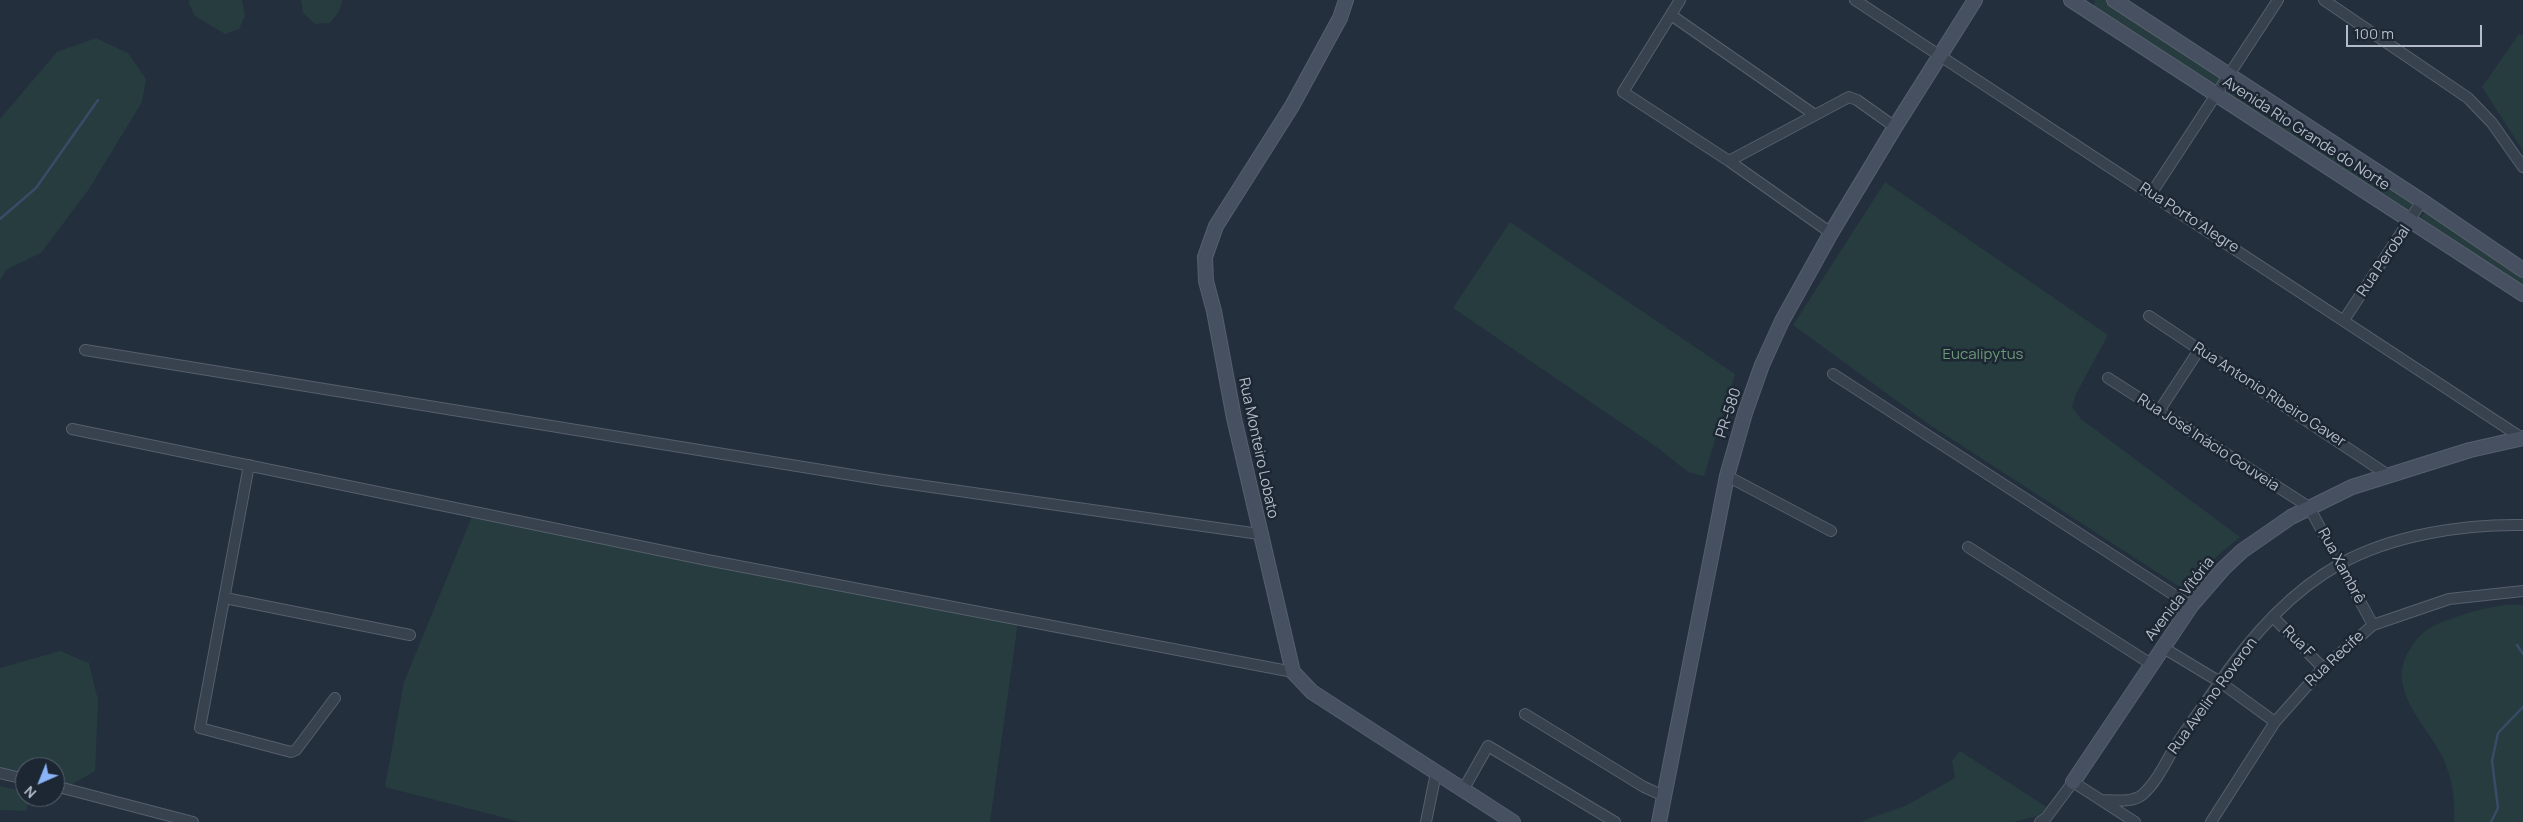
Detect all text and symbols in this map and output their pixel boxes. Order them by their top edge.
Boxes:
scale bar [2348,15,2484,47]
text: 100 m [2354,23,2394,44]
street label: Avenida Rio Grande do Norte [2219,73,2393,195]
street label: Rua Porto Alegre [2136,179,2242,257]
street label: Rua Perobal [2354,222,2414,300]
street label: Rua Antonio Ribeiro Gaver [2189,339,2349,451]
park label: Eucalipytus [1943,346,2023,364]
street label: Rua Monteiro Lobato [1234,376,1282,520]
street label: PR-580 [1713,386,1745,440]
street label: Rua José Inácio Gouveia [2134,390,2282,496]
street label: Rua Xambrê [2314,525,2368,607]
street label: Avenida Vitória [2142,553,2218,645]
street label: Rua F [2278,622,2318,662]
street label: Rua Recife [2302,627,2368,691]
street label: Rua Avelino Roveron [2165,634,2261,758]
north arrow [15,757,65,807]
text: N [20,782,40,803]

